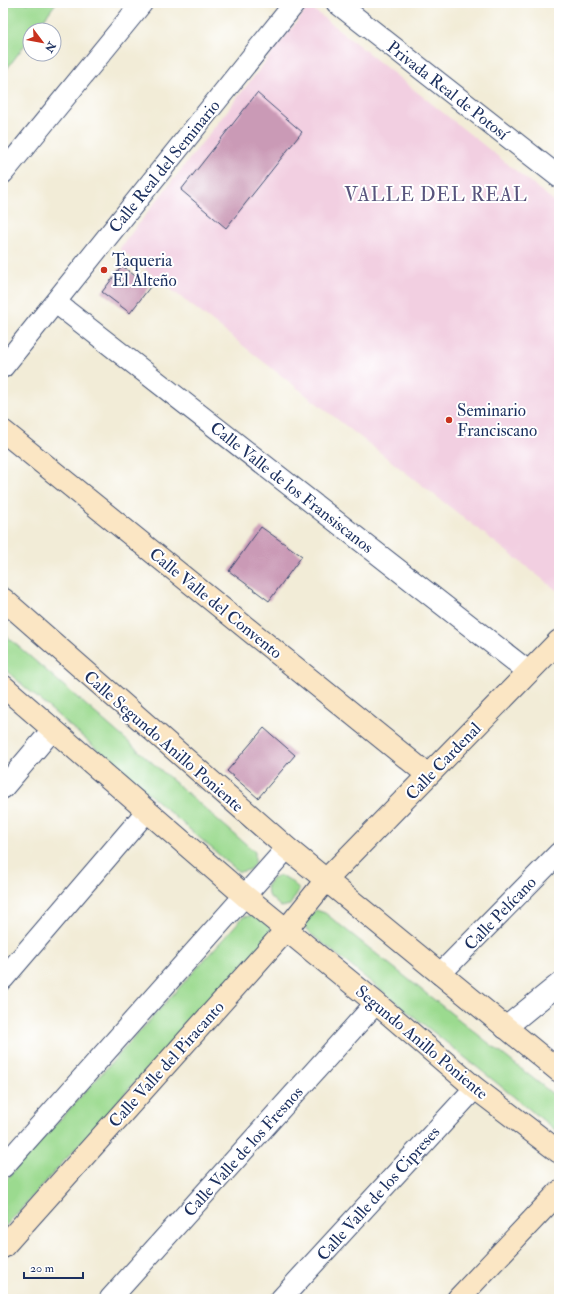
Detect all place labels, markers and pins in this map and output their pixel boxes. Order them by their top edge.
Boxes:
place label: Taqueria El Alteño [112,250,177,291]
marker: Taqueria El Alteño [99,265,109,275]
place label: Seminario Franciscano [457,400,537,441]
marker: Seminario Franciscano [444,415,454,425]

